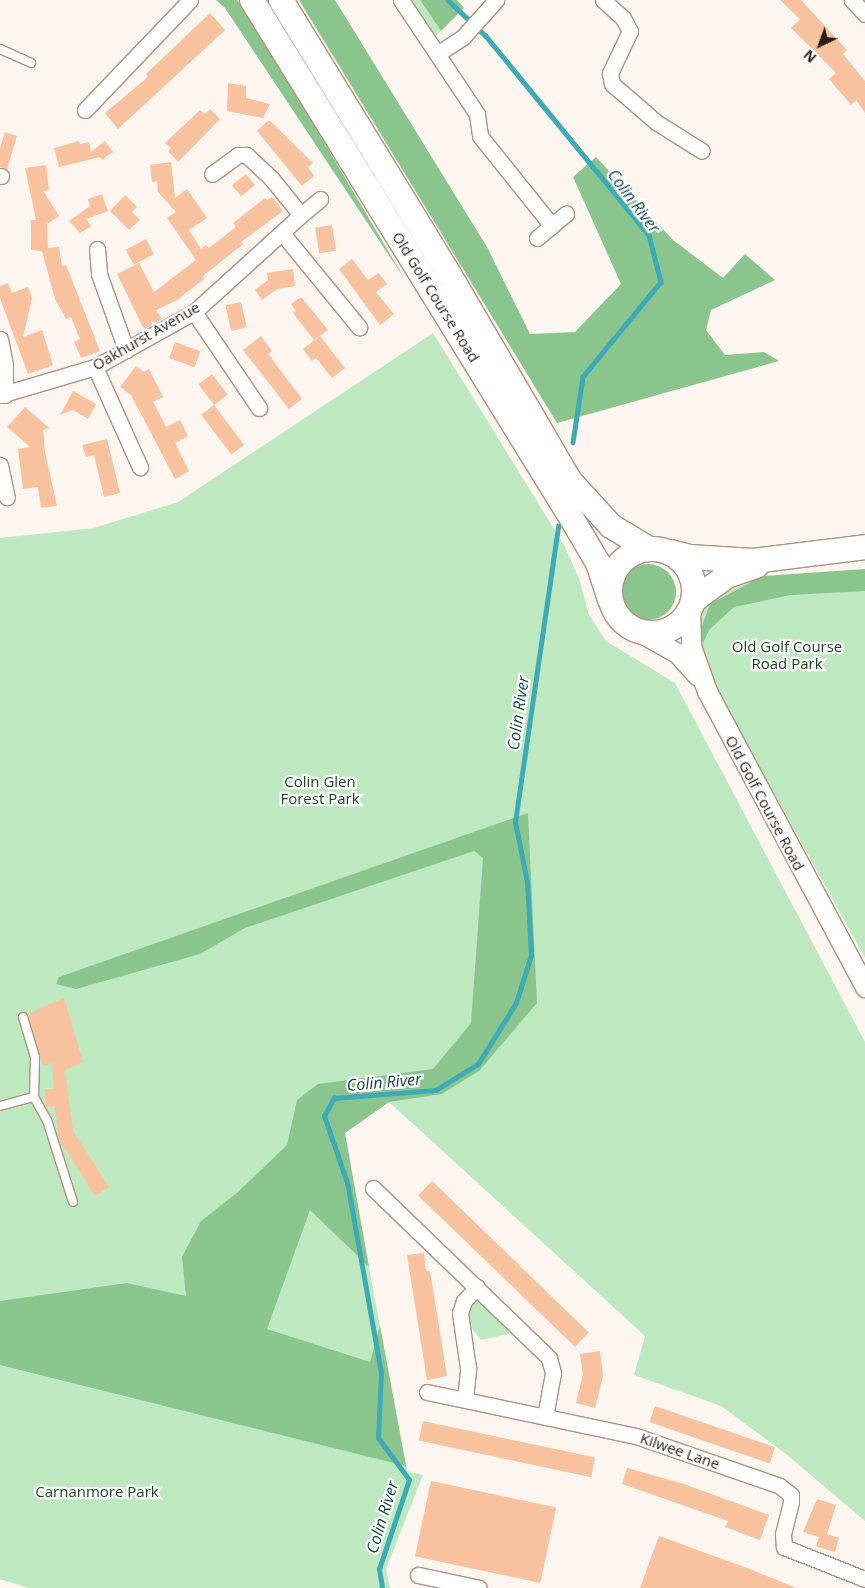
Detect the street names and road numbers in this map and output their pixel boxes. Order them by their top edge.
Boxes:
street label: Old Golf Course Road [389,229,483,365]
street label: Oakhurst Avenue [89,298,203,374]
street label: Old Golf Course Road [722,732,808,874]
street label: Kilwee Lane [638,1429,722,1473]

